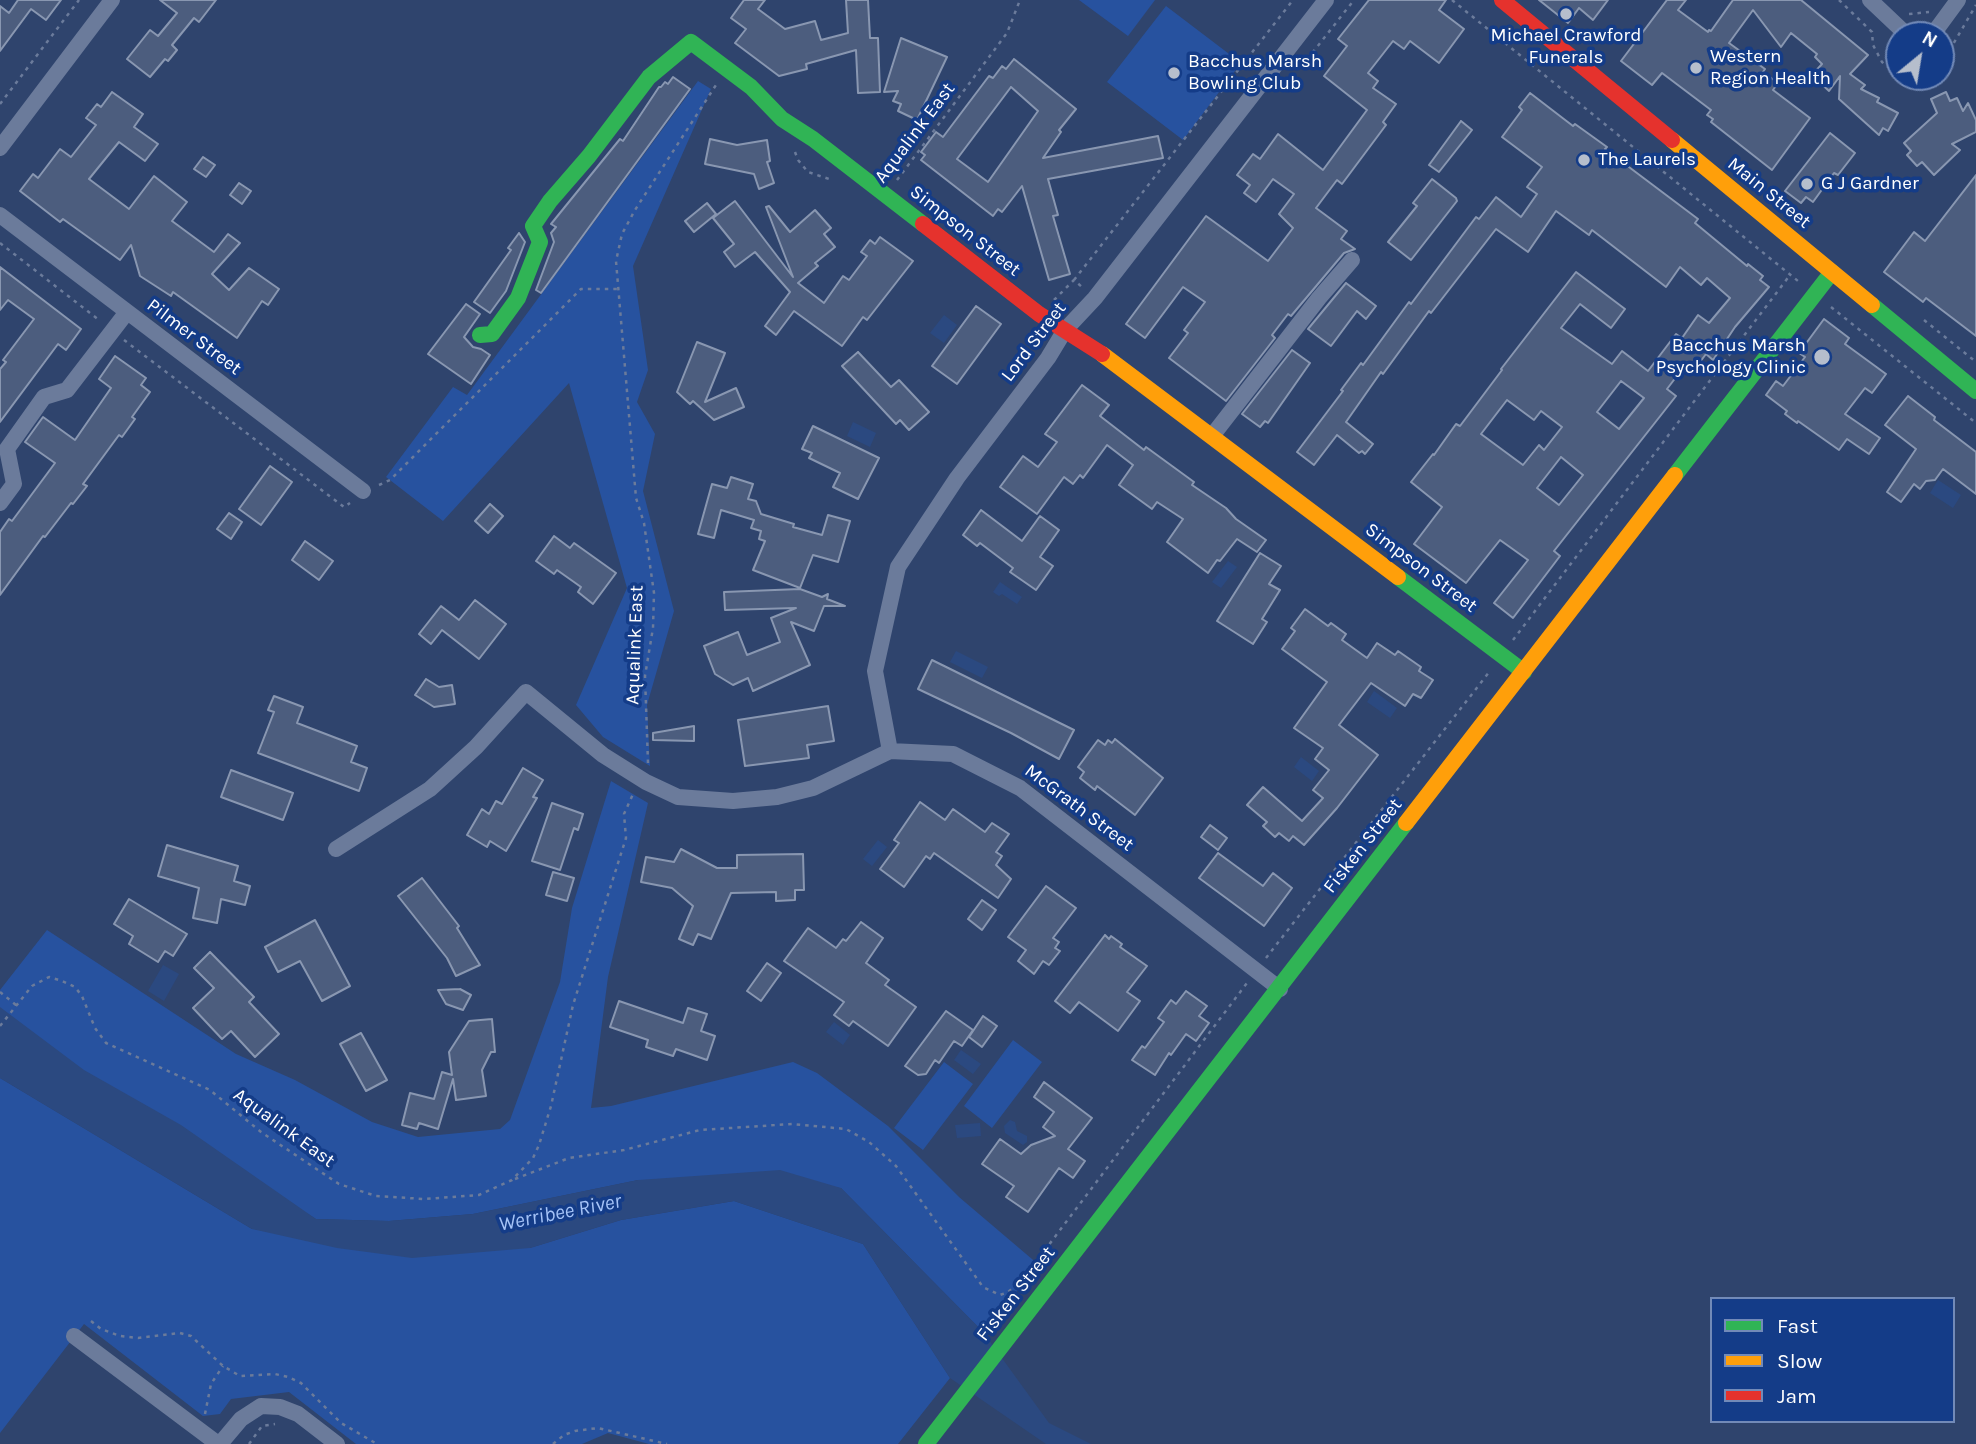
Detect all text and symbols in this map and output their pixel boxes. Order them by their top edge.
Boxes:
marker: Michael Crawford Funerals [1558,6,1574,22]
north arrow [1885,21,1955,91]
place label: Michael Crawford Funerals [1491,25,1641,69]
text: N [1918,27,1941,52]
place label: Western Region Health [1710,46,1831,90]
place label: Bacchus Marsh Bowling Club [1188,51,1322,95]
marker: Western Region Health [1688,60,1704,76]
marker: Bacchus Marsh Bowling Club [1166,65,1182,81]
street label: Aqualink East [870,78,960,188]
place label: The Laurels [1598,149,1696,171]
marker: The Laurels [1576,152,1592,168]
street label: Main Street [1723,153,1815,233]
place label: G J Gardner [1821,173,1919,195]
marker: G J Gardner [1799,176,1815,192]
street label: Simpson Street [905,181,1025,281]
street label: Pilmer Street [142,294,246,380]
street label: Lord Street [997,298,1071,386]
place label: Bacchus Marsh Psychology Clinic [1656,335,1806,379]
marker: Bacchus Marsh Psychology Clinic [1812,347,1832,367]
street label: Simpson Street [1360,518,1482,618]
street label: Aqualink East [622,585,648,705]
street label: McGrath Street [1020,760,1138,856]
street label: Fisken Street [1319,794,1407,898]
street label: Aqualink East [229,1084,339,1172]
water label: Werribee River [496,1189,624,1237]
street label: Fisken Street [972,1242,1060,1346]
legend [1710,1297,1955,1423]
text: Fast [1777,1314,1818,1338]
text: Slow [1777,1349,1822,1373]
text: Jam [1777,1384,1817,1408]

